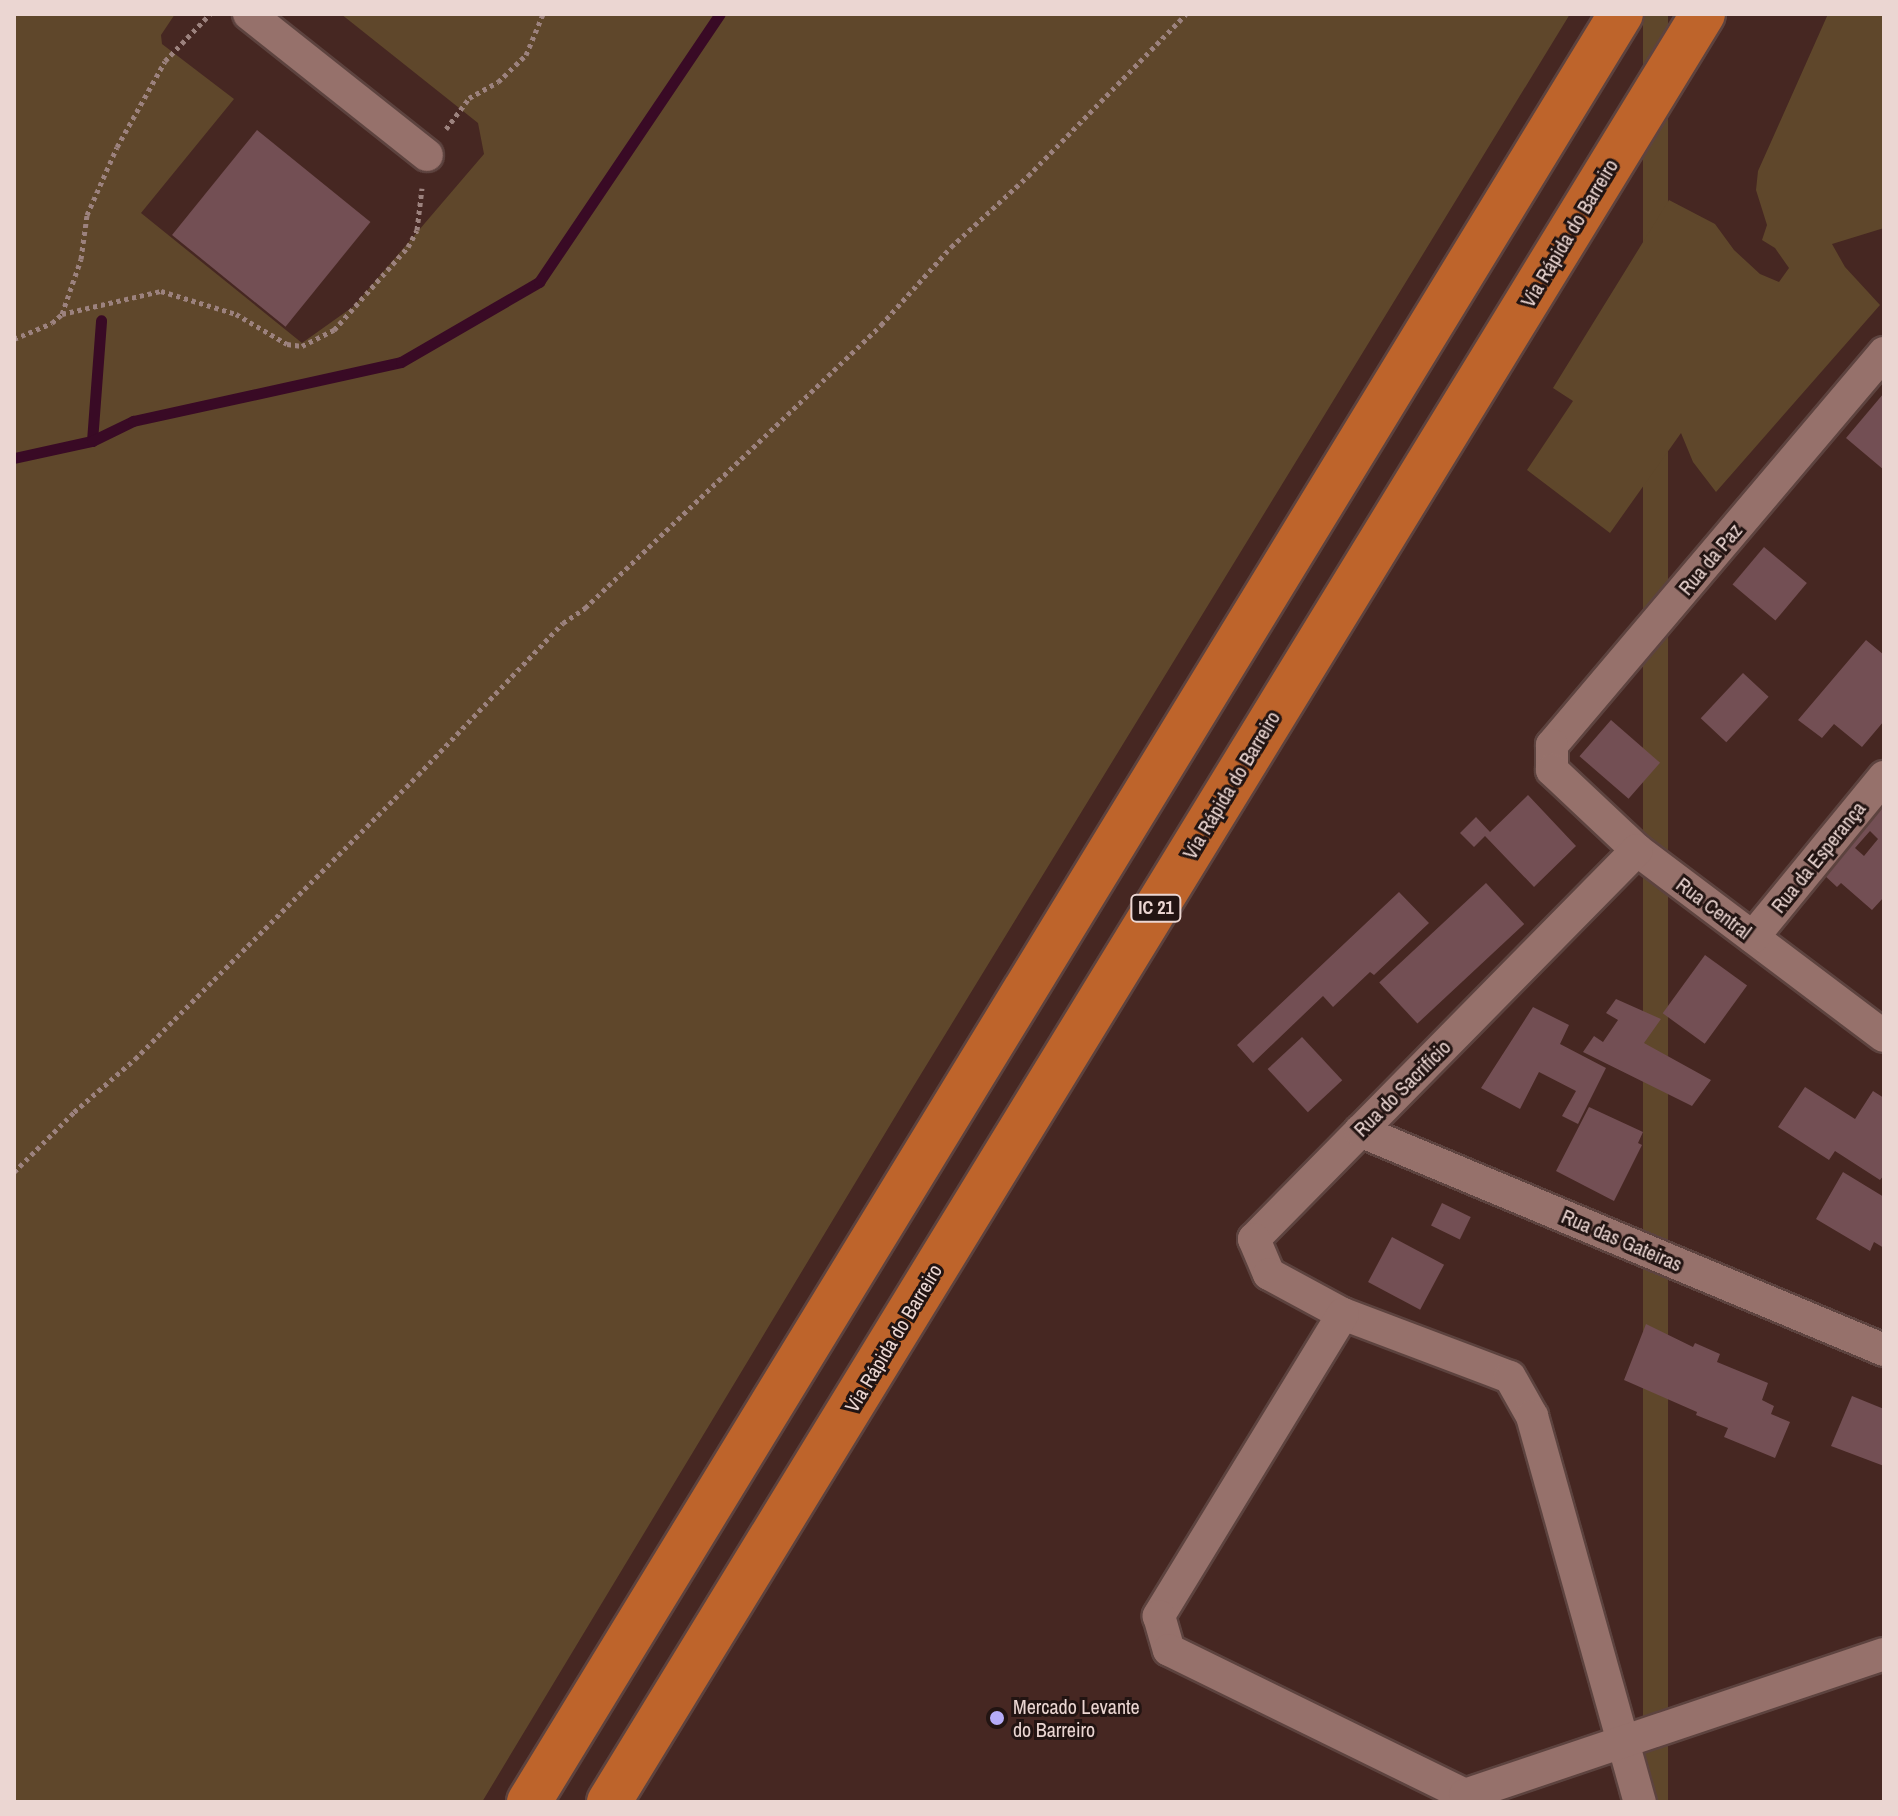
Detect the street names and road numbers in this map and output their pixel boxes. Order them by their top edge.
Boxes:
street label: Via Rápida do Barreiro [1515,155,1623,311]
street label: Rua da Paz [1673,518,1747,600]
street label: Via Rápida do Barreiro [1177,707,1285,863]
street label: Rua da Esperança [1766,797,1870,917]
street label: Rua Central [1672,872,1756,944]
road number: IC 21 [1130,894,1182,922]
street label: Rua do Sacrifício [1349,1035,1455,1141]
street label: Rua das Gateiras [1558,1204,1686,1276]
street label: Via Rápida do Barreiro [839,1260,947,1416]

